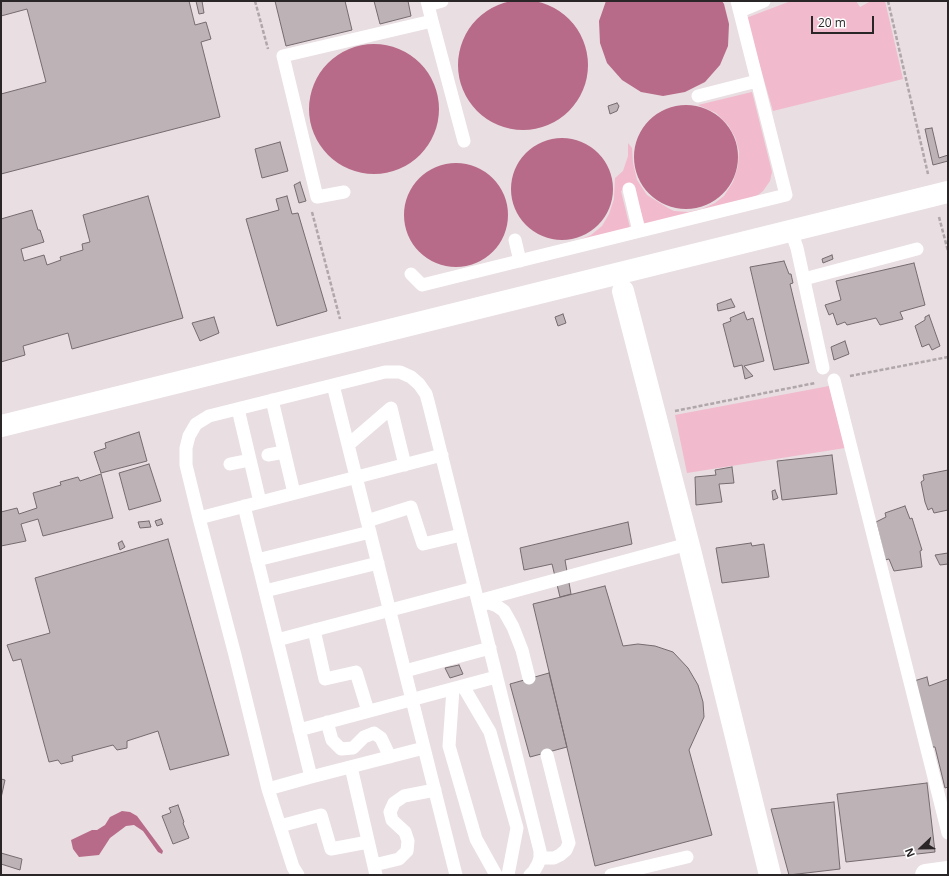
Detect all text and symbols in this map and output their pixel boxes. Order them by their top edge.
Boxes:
scale bar [813,8,876,34]
text: 20 m [818,14,846,31]
north arrow [901,828,941,868]
text: N [901,846,918,860]

